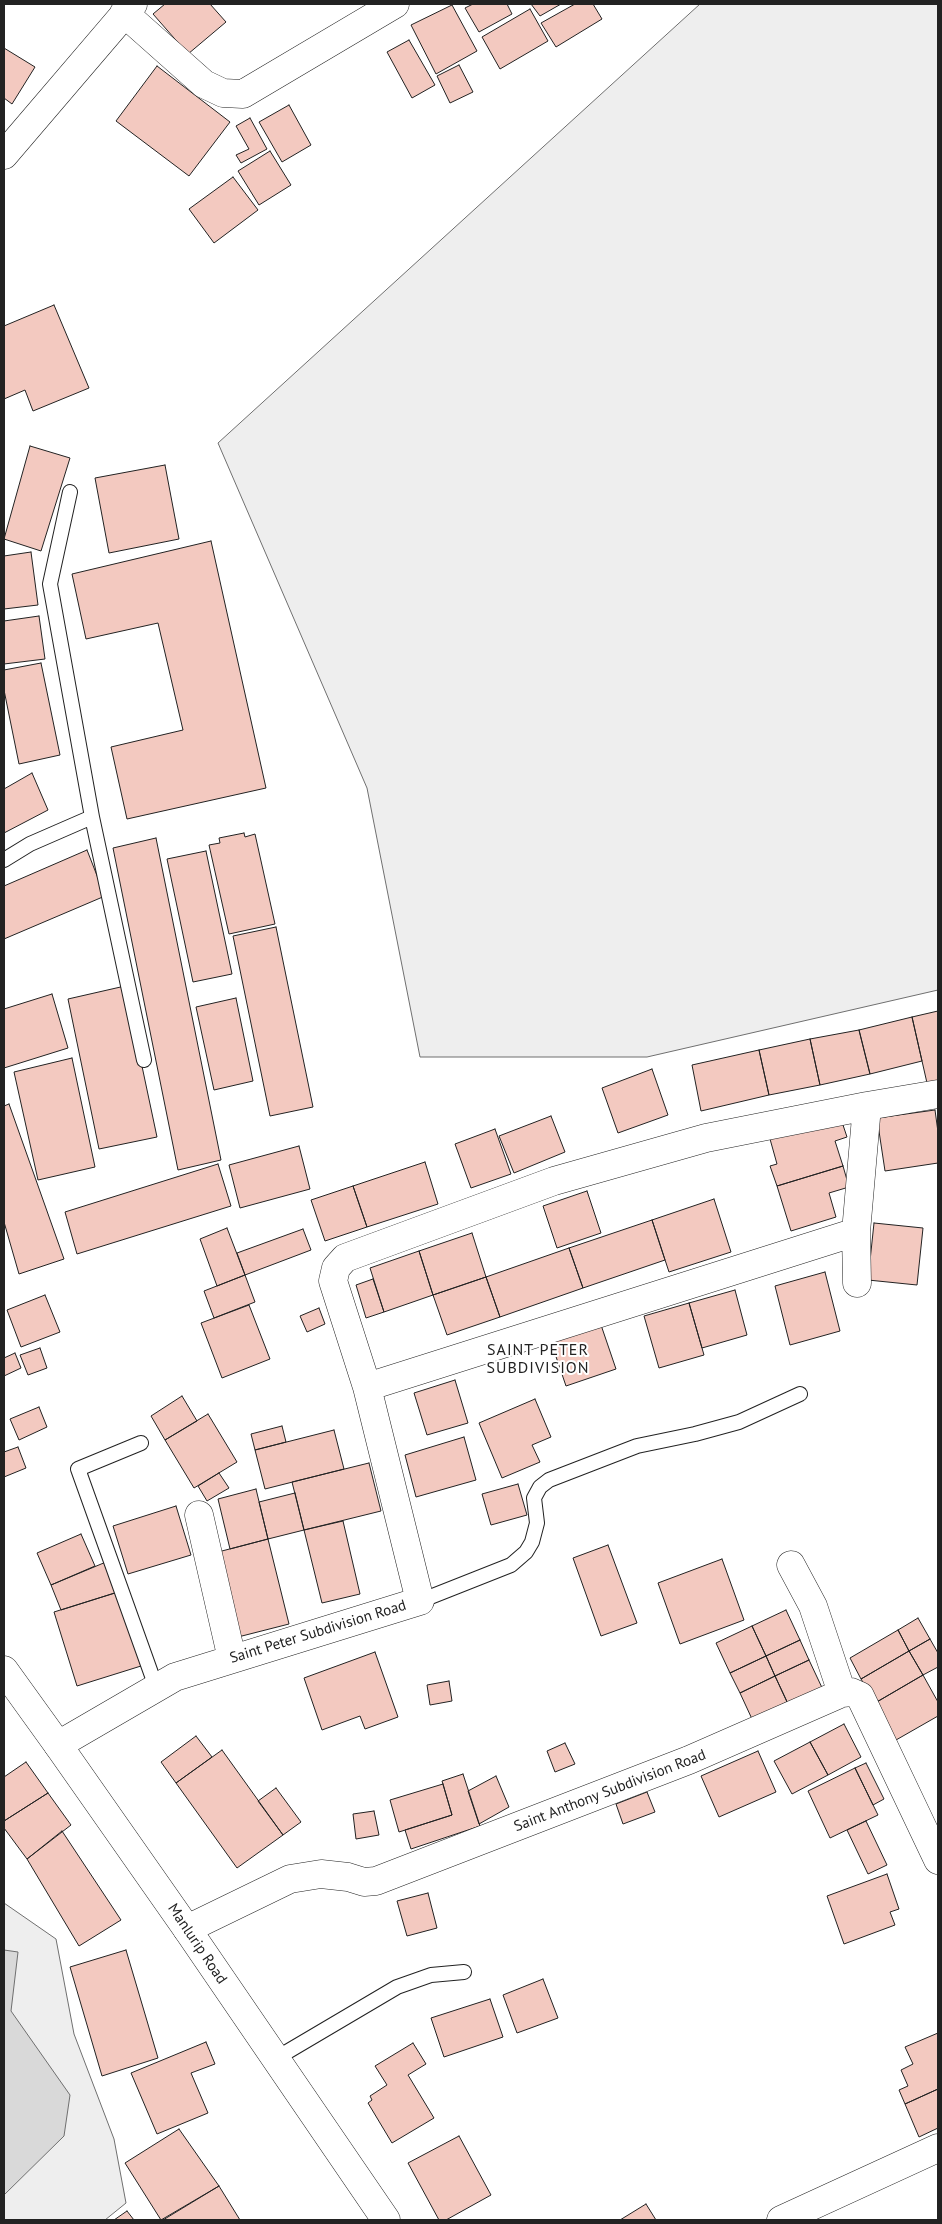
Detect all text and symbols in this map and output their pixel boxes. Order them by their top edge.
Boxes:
district label: SAINT PETER SUBDIVISION [485,1340,591,1378]
street label: Saint Peter Subdivision Road [228,1597,408,1667]
street label: Saint Anthony Subdivision Road [512,1746,708,1836]
street label: Manlurip Road [164,1900,230,1988]

